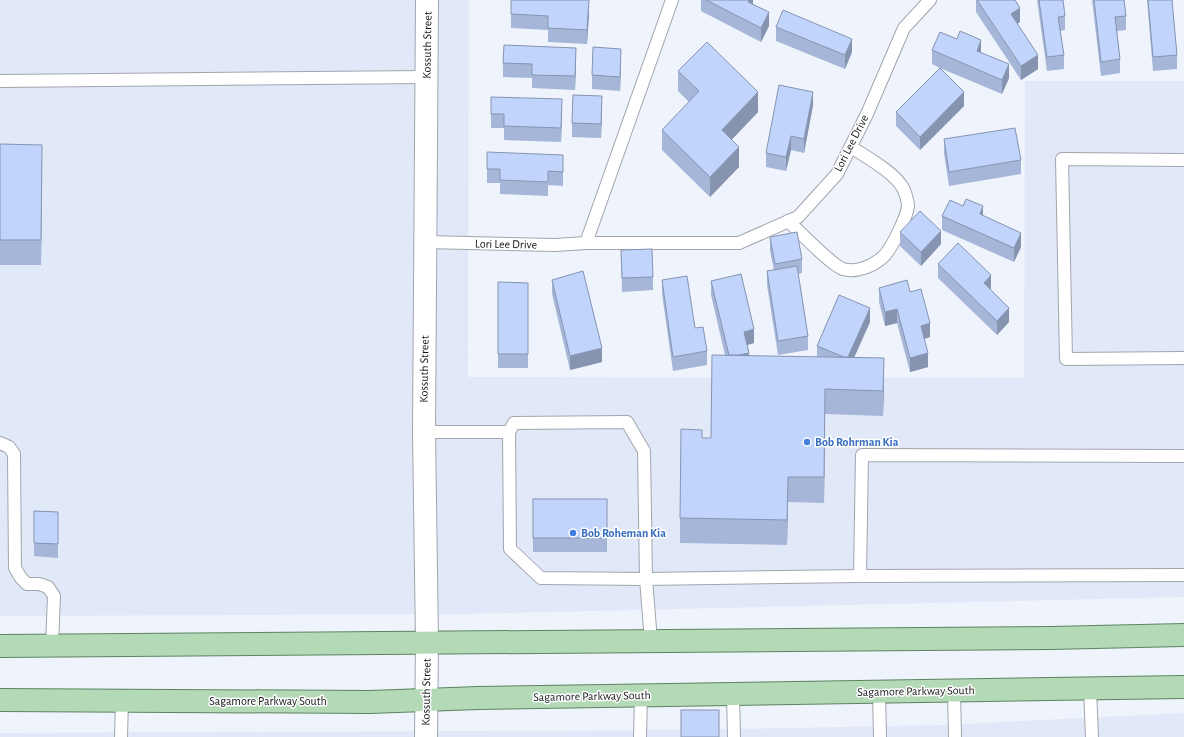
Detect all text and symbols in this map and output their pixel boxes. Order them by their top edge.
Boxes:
street label: Kossuth Street [420,11,434,79]
street label: Lori Lee Drive [832,113,870,173]
street label: Lori Lee Drive [475,237,537,251]
street label: Kossuth Street [417,335,431,403]
place label: Bob Rohrman Kia [815,436,899,448]
marker: Bob Rohrman Kia [802,437,812,447]
place label: Bob Roheman Kia [581,527,666,539]
marker: Bob Roheman Kia [568,528,578,538]
street label: Kossuth Street [419,658,433,726]
street label: Sagamore Parkway South [857,684,975,699]
street label: Sagamore Parkway South [533,689,651,704]
street label: Sagamore Parkway South [209,695,327,708]

